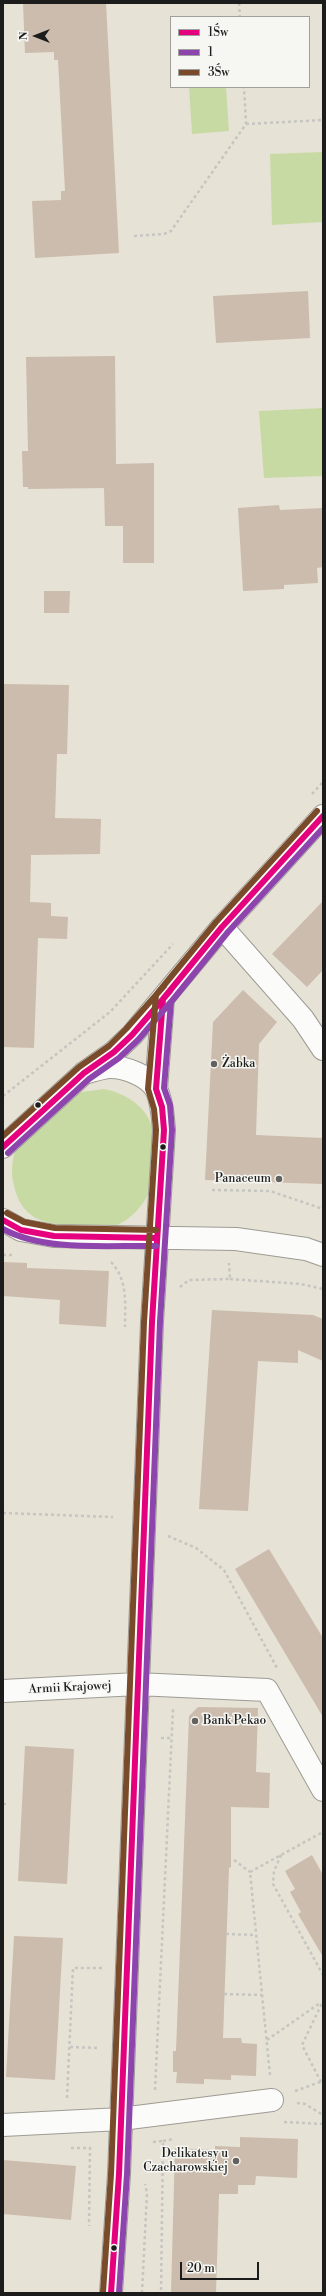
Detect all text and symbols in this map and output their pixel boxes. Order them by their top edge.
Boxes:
north arrow [16,16,56,56]
legend [170,16,310,88]
text: 1Św [208,25,228,40]
text: N [17,32,31,40]
text: 1 [208,45,213,60]
text: 3Św [208,65,230,80]
place label: Żabka [222,1057,255,1071]
marker: Żabka [209,1059,219,1069]
unlabelled marker [33,1100,43,1110]
unlabelled marker [158,1142,168,1152]
place label: Panaceum [215,1172,271,1186]
marker: Panaceum [274,1174,284,1184]
street label: Armii Krajowej [28,1679,112,1697]
place label: Bank Pekao [203,1714,266,1728]
marker: Bank Pekao [190,1716,200,1726]
place label: Delikatesy u Czacharowskiej [143,2147,228,2175]
marker: Delikatesy u Czacharowskiej [231,2156,241,2166]
unlabelled marker [109,2243,119,2253]
scale bar [182,2254,261,2280]
text: 20 m [187,2261,215,2276]

